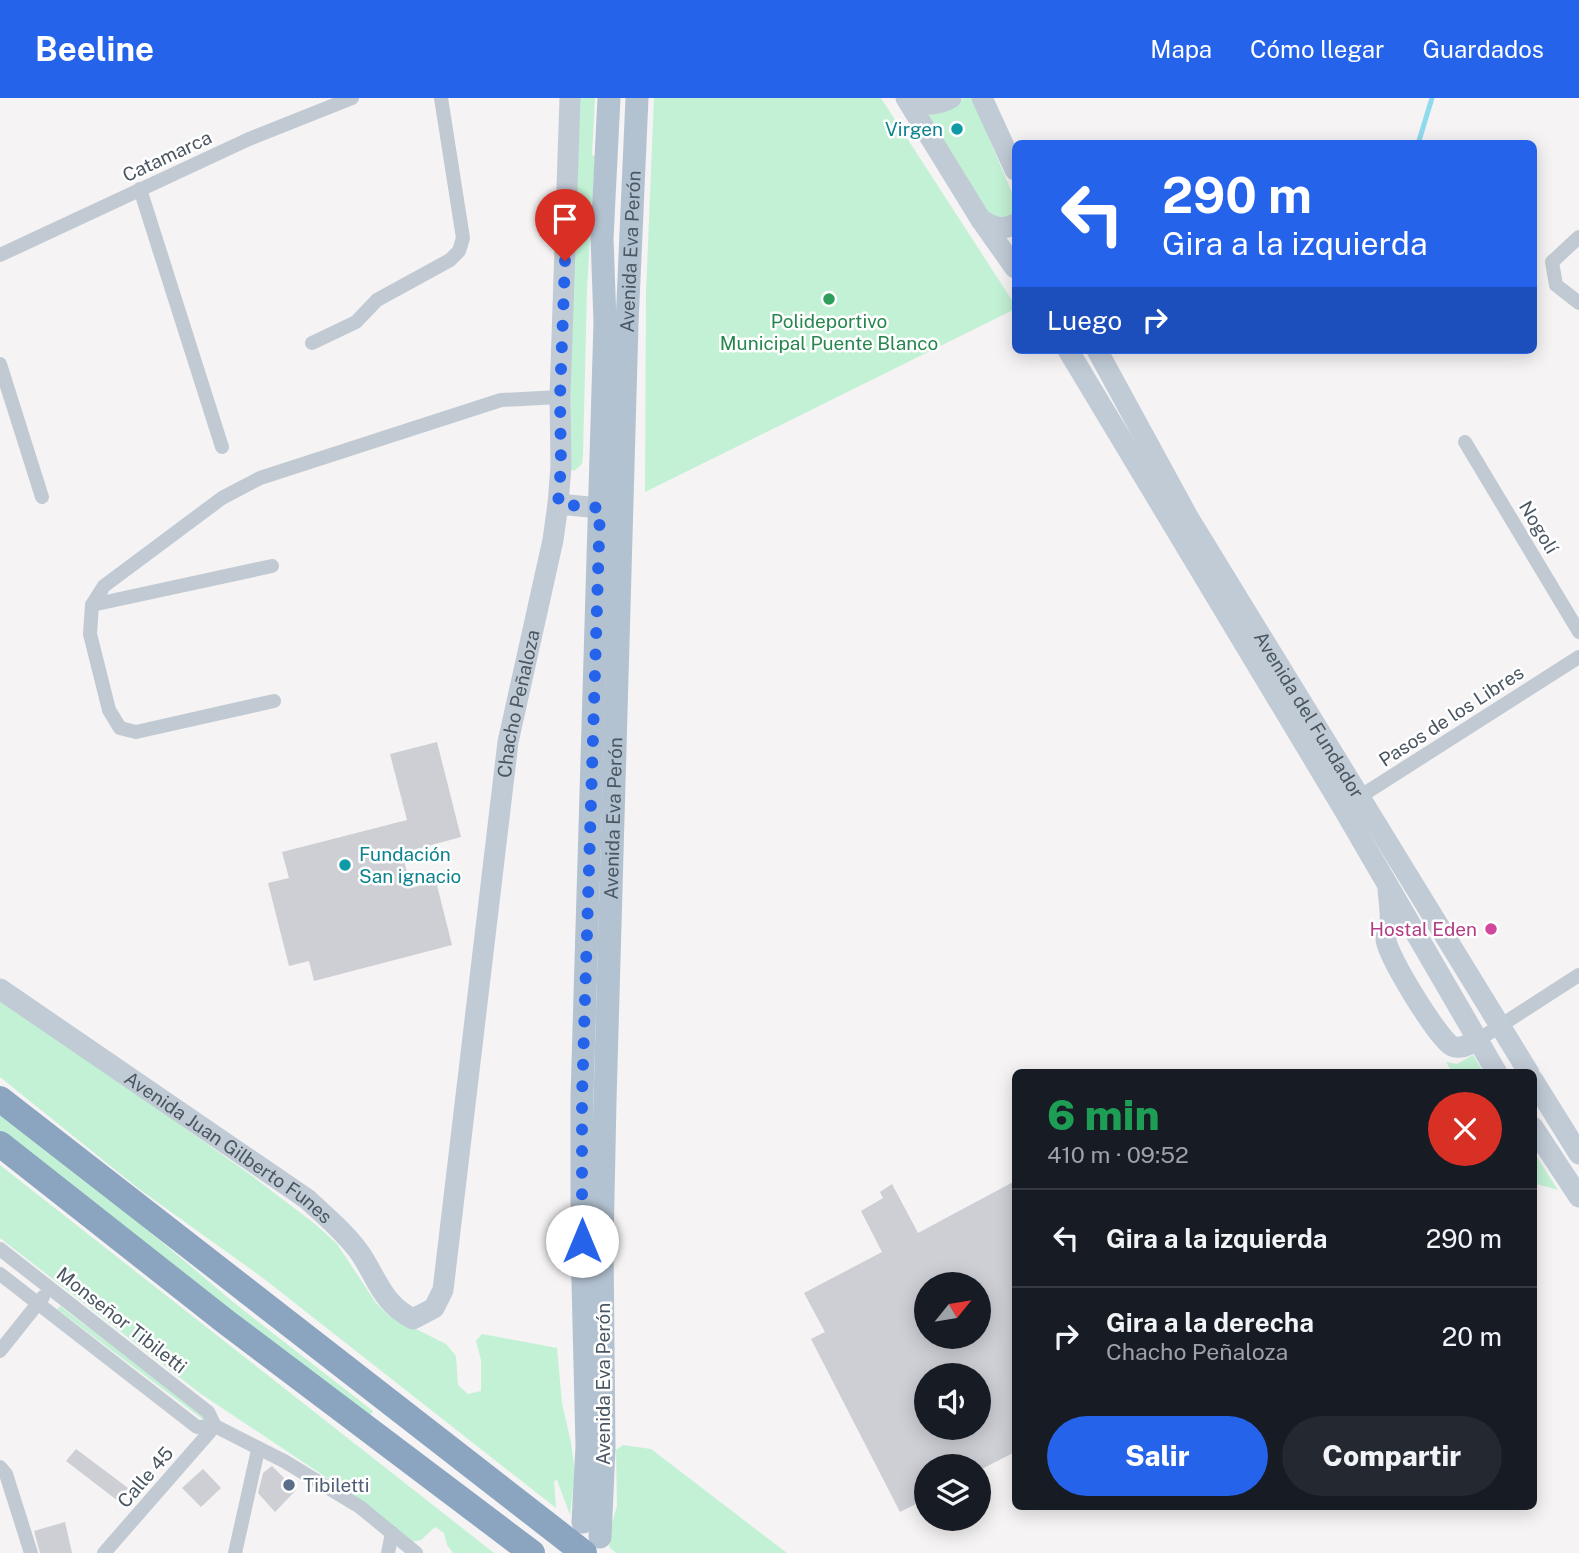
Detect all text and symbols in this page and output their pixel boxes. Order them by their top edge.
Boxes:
text: Beeline [35,30,154,68]
text: Mapa [1150,35,1212,63]
text: Cómo llegar [1250,35,1384,63]
text: Guardados [1422,35,1544,63]
place label: Virgen [885,118,943,140]
marker: Virgen [949,121,965,137]
street label: Catamarca [119,126,215,186]
text: 290 m [1162,166,1312,224]
icon: left [1047,168,1138,259]
street label: Avenida Eva Perón [616,170,645,333]
pin [535,189,595,261]
icon: arrive [546,200,584,238]
text: Gira a la izquierda [1162,225,1428,262]
marker: Polideportivo Municipal Puente Blanco [821,291,837,307]
icon: right [1136,301,1174,339]
text: Luego [1047,305,1122,336]
place label: Polideportivo Municipal Puente Blanco [720,310,938,354]
street label: Nogolí [1515,497,1563,558]
street label: Avenida del Fundador [1250,627,1369,802]
street label: Chacho Peñaloza [493,628,544,779]
street label: Pasos de los Libres [1375,661,1527,771]
street label: Avenida Eva Perón [600,737,626,900]
place label: Fundación San ignacio [359,843,461,887]
marker: Fundación San ignacio [337,857,353,873]
place label: Hostal Eden [1370,918,1477,940]
marker: Hostal Eden [1483,921,1499,937]
street label: Avenida Juan Gilberto Funes [121,1067,337,1228]
text: 6 min [1047,1090,1160,1139]
button: close [1428,1092,1502,1166]
text: 410 m · 09:52 [1047,1141,1189,1168]
position arrow [545,1204,619,1278]
icon: left [1047,1219,1085,1257]
text: Gira a la izquierda [1106,1223,1328,1254]
text: 290 m [1426,1223,1502,1254]
street label: Monseñor Tibiletti [53,1262,191,1378]
north arrow [914,1272,990,1349]
map controls [914,1272,991,1531]
street label: Avenida Eva Perón [592,1303,614,1465]
text: Gira a la derecha [1106,1307,1314,1338]
icon: right [1047,1317,1085,1355]
text: 20 m [1442,1321,1502,1352]
text: Chacho Peñaloza [1106,1338,1288,1365]
button: sound [914,1363,991,1440]
button: Salir [1047,1416,1268,1496]
button: Compartir [1282,1416,1502,1496]
street label: Calle 45 [113,1442,177,1512]
button: layers [914,1454,991,1531]
place label: Tibiletti [303,1474,369,1496]
marker: Tibiletti [281,1477,297,1493]

